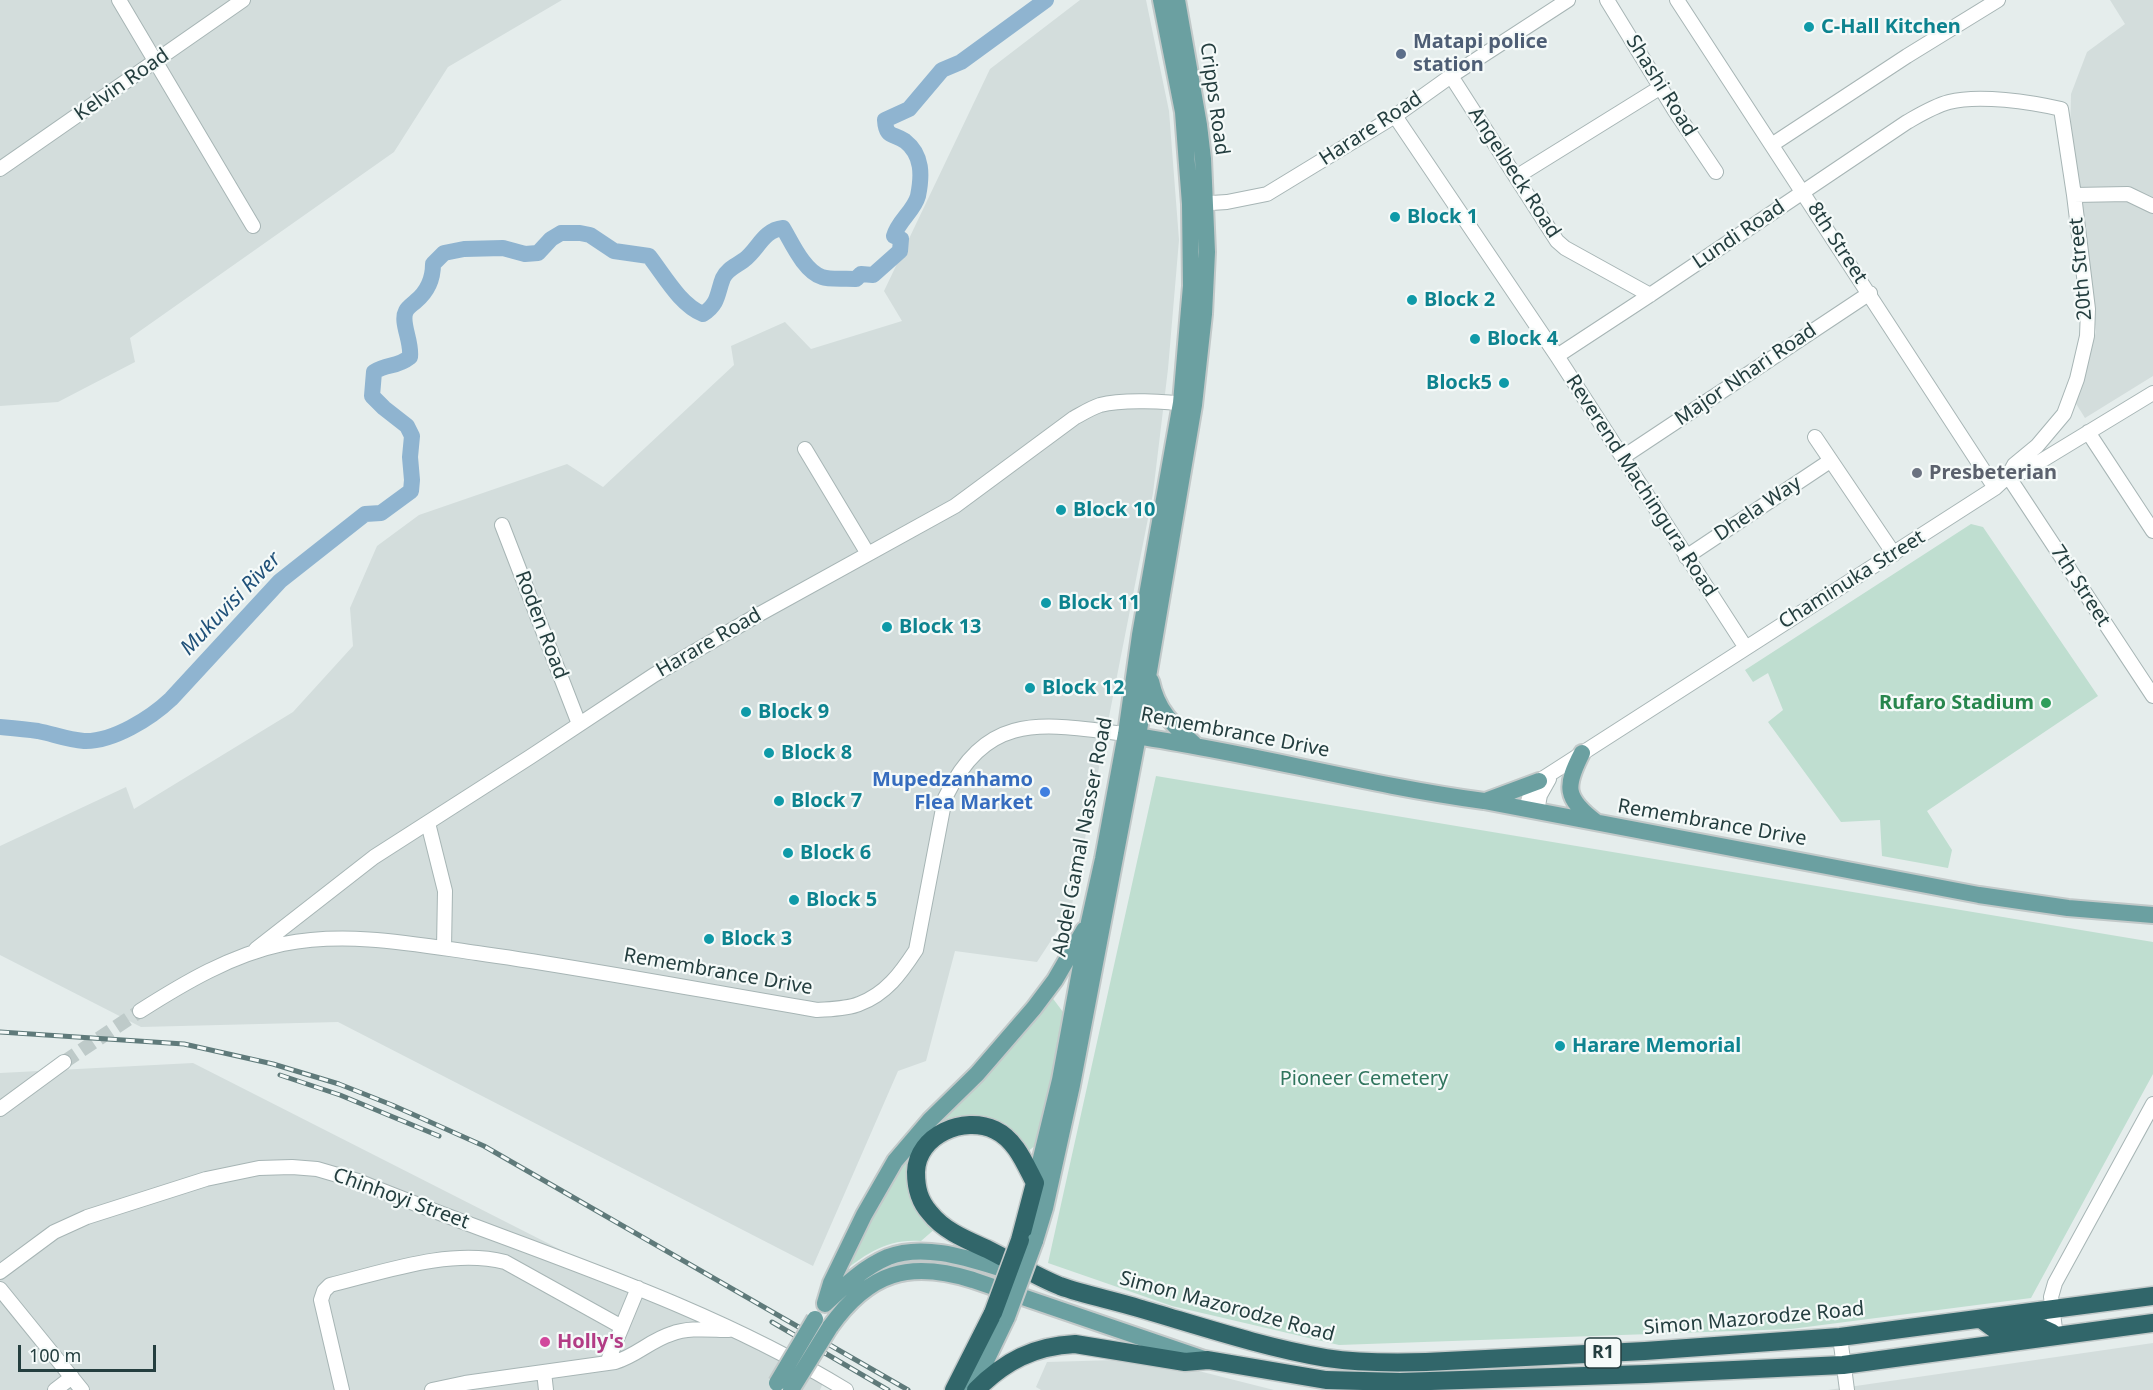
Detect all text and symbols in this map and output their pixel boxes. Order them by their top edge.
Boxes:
place label: C-Hall Kitchen [1821,15,1961,39]
marker: C-Hall Kitchen [1802,20,1816,34]
place label: Matapi police station [1413,30,1548,77]
street label: Shashi Road [1620,31,1702,141]
street label: Cripps Road [1194,41,1234,157]
street label: Kelvin Road [70,44,174,126]
marker: Matapi police station [1394,47,1408,61]
street label: Harare Road [1315,87,1427,171]
street label: Angelbeck Road [1463,103,1565,243]
street label: Lundi Road [1688,195,1790,275]
street label: 8th Street [1802,198,1872,288]
place label: Block 1 [1407,205,1478,229]
marker: Block 1 [1388,210,1402,224]
street label: 20th Street [2065,216,2097,322]
place label: Block 2 [1424,288,1495,312]
marker: Block 2 [1405,293,1419,307]
street label: Major Nhari Road [1671,319,1821,431]
place label: Block 4 [1487,327,1558,351]
marker: Block 4 [1468,332,1482,346]
place label: Block5 [1426,371,1492,395]
street label: Reverend Machingura Road [1560,371,1722,601]
marker: Block5 [1497,376,1511,390]
place label: Presbeterian [1929,461,2057,485]
marker: Presbeterian [1910,466,1924,480]
street label: Dhela Way [1710,471,1806,547]
place label: Block 10 [1073,498,1156,522]
marker: Block 10 [1054,503,1068,517]
street label: Chaminuka Street [1775,525,1929,635]
street label: 7th Street [2045,541,2115,631]
water label: Mukuvisi River [176,547,286,661]
street label: Roden Road [509,568,573,682]
place label: Block 11 [1058,591,1141,615]
marker: Block 11 [1039,596,1053,610]
street label: Harare Road [652,603,766,683]
place label: Block 13 [899,615,982,639]
marker: Block 13 [880,620,894,634]
place label: Block 12 [1042,676,1125,700]
marker: Block 12 [1023,681,1037,695]
place label: Rufaro Stadium [1879,691,2034,715]
marker: Rufaro Stadium [2039,696,2053,710]
place label: Block 9 [758,700,829,724]
street label: Remembrance Drive [1139,703,1331,763]
marker: Block 9 [739,705,753,719]
street label: Abdel Gamal Nasser Road [1048,715,1118,959]
place label: Block 8 [781,741,852,765]
marker: Block 8 [762,746,776,760]
place label: Mupedzanhamo Flea Market [872,768,1033,815]
marker: Mupedzanhamo Flea Market [1038,785,1052,799]
place label: Block 7 [791,789,862,813]
marker: Block 7 [772,794,786,808]
street label: Remembrance Drive [1616,795,1808,851]
place label: Block 6 [800,841,871,865]
marker: Block 6 [781,846,795,860]
place label: Block 5 [806,888,877,912]
marker: Block 5 [787,893,801,907]
place label: Block 3 [721,927,792,951]
marker: Block 3 [702,932,716,946]
street label: Remembrance Drive [622,944,814,1000]
place label: Harare Memorial [1572,1034,1741,1058]
marker: Harare Memorial [1553,1039,1567,1053]
park label: Pioneer Cemetery [1280,1067,1448,1091]
street label: Chinhoyi Street [330,1163,472,1235]
street label: Simon Mazorodze Road [1117,1267,1337,1347]
street label: Simon Mazorodze Road [1643,1297,1865,1341]
place label: Holly's [557,1330,624,1354]
scale bar [21,1333,159,1371]
marker: Holly's [538,1335,552,1349]
road number: R1 [1585,1338,1621,1368]
text: 100 m [29,1343,81,1367]

